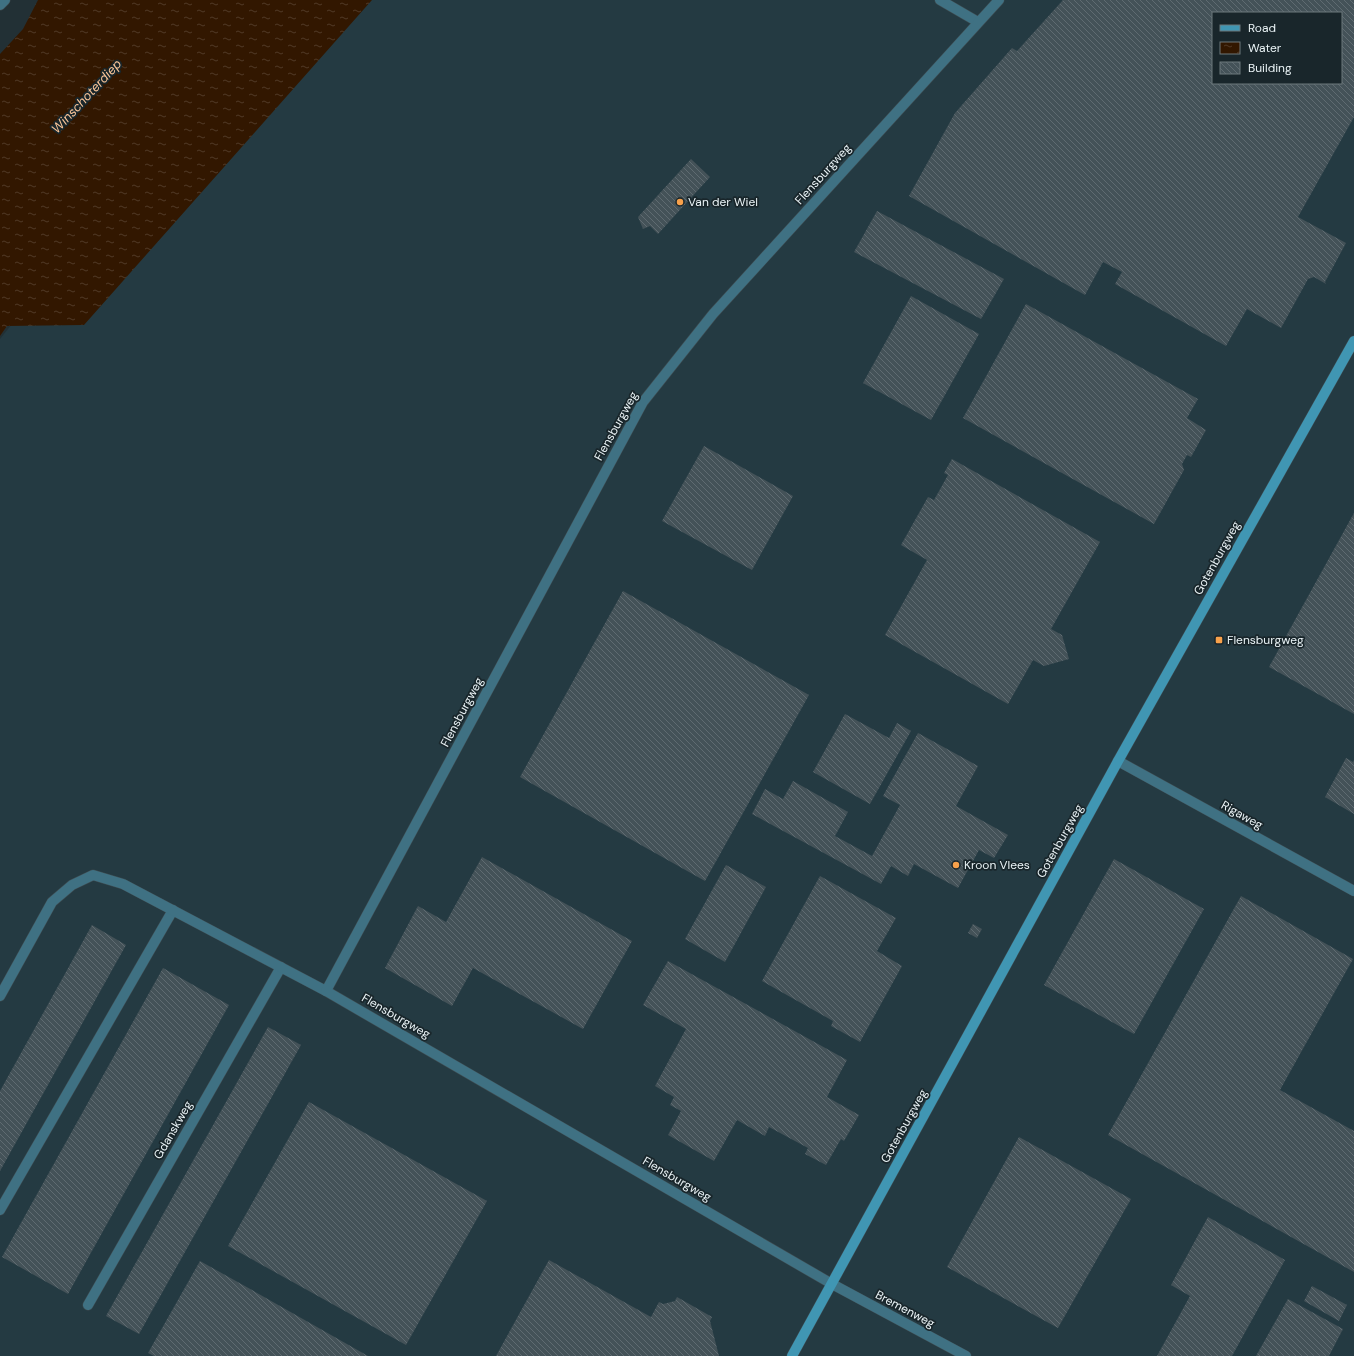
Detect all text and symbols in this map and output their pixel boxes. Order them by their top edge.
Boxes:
legend [1212,12,1342,84]
text: Road [1248,20,1276,36]
text: Water [1248,40,1282,56]
water label: Winschoterdiep [48,56,125,137]
text: Building [1248,60,1292,76]
street label: Flensburgweg [791,140,855,208]
place label: Van der Wiel [688,194,758,210]
marker: Van der Wiel [675,197,685,207]
street label: Flensburgweg [590,388,642,463]
street label: Gotenburgweg [1190,518,1244,598]
place label: Flensburgweg [1227,632,1304,648]
marker: Flensburgweg [1214,635,1224,645]
street label: Flensburgweg [437,674,487,750]
street label: Rigaweg [1218,797,1266,833]
street label: Gotenburgweg [1033,801,1087,881]
place label: Kroon Vlees [964,857,1030,873]
marker: Kroon Vlees [951,860,961,870]
street label: Flensburgweg [359,990,433,1042]
street label: Gotenburgweg [877,1086,931,1166]
street label: Gdanskweg [150,1098,196,1162]
street label: Flensburgweg [640,1153,714,1205]
street label: Bremenweg [873,1287,938,1331]

